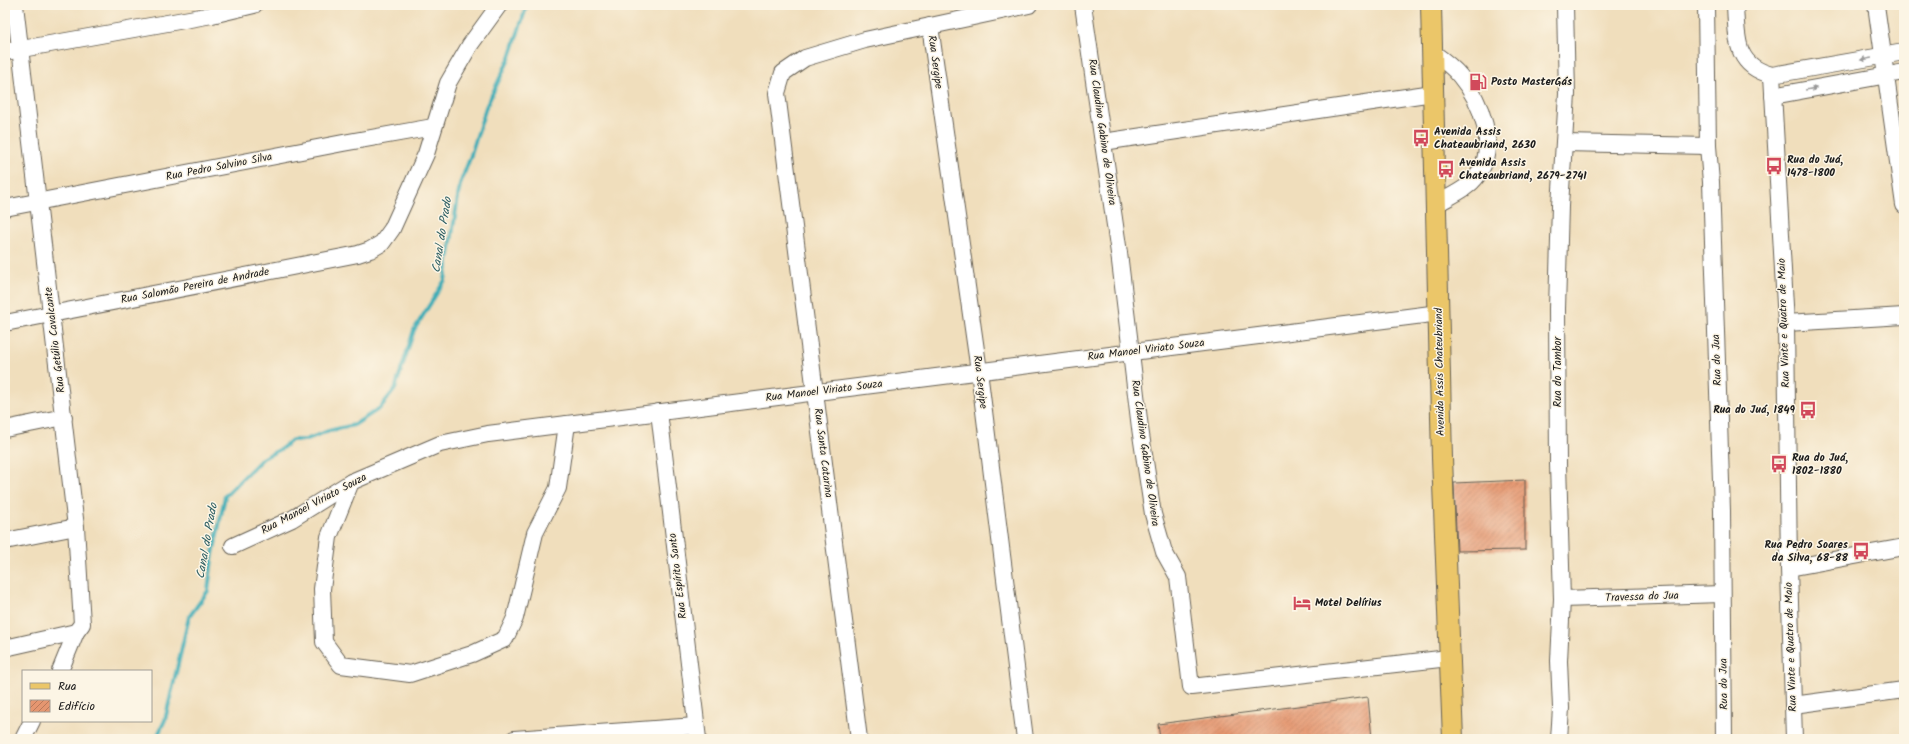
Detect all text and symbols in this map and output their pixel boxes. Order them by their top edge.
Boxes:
street label: Rua Sergipe [922,34,948,90]
one-way arrow [1860,56,1872,62]
street label: Rua Claudino Gabino de Oliveira [1083,58,1121,206]
fuel station icon: Posto MasterGás [1468,72,1488,92]
place label: Posto MasterGás [1491,73,1573,91]
one-way arrow [1805,86,1817,92]
place label: Avenida Assis Chateaubriand, 2630 [1434,123,1536,154]
bus stop icon: Avenida Assis Chateaubriand, 2630 [1411,128,1431,148]
street label: Rua Pedro Salvino Silva [164,148,274,186]
place label: Rua do Juá, 1478-1800 [1787,151,1843,182]
place label: Avenida Assis Chateaubriand, 2679-2741 [1459,154,1587,185]
bus stop icon: Rua do Juá, 1478-1800 [1764,156,1784,176]
bus stop icon: Avenida Assis Chateaubriand, 2679-2741 [1436,159,1456,179]
water label: Canal do Prado [427,194,458,274]
street label: Rua Vinte e Quatro de Maio [1773,258,1795,388]
street label: Rua Salomão Pereira de Andrade [119,263,271,309]
street label: Rua Getúlio Cavalcante [40,286,70,394]
street label: Avenida Assis Chateubriand [1430,307,1450,436]
street label: Rua Manoel Viriato Souza [1086,334,1206,366]
street label: Rua do Jua [1707,334,1727,386]
street label: Rua do Tambor [1549,335,1567,407]
street label: Rua Sergipe [968,354,992,410]
street label: Rua Manoel Viriato Souza [764,375,884,407]
street label: Rua Claudino Gabino de Oliveira [1126,379,1164,527]
bus stop icon: Rua do Juá, 1849 [1798,400,1818,420]
place label: Rua do Juá, 1849 [1713,401,1795,419]
street label: Rua Santa Catarina [809,407,837,499]
place label: Rua do Juá, 1802-1880 [1792,449,1848,480]
bus stop icon: Rua do Juá, 1802-1880 [1769,454,1789,474]
street label: Rua Manoel Viriato Souza [258,468,370,540]
water label: Canal do Prado [191,500,223,580]
street label: Rua Espírito Santo [664,532,692,620]
place label: Rua Pedro Soares da Silva, 68-88 [1764,536,1849,567]
bus stop icon: Rua Pedro Soares da Silva, 68-88 [1851,541,1871,561]
street label: Rua Vinte e Quatro de Maio [1780,582,1802,712]
street label: Travessa do Jua [1605,587,1679,607]
hotel icon: Motel Delírius [1292,593,1312,613]
place label: Motel Delírius [1315,594,1382,612]
street label: Rua do Jua [1715,658,1733,710]
legend [22,670,152,722]
text: Rua [58,677,77,696]
text: Edifício [58,697,95,716]

